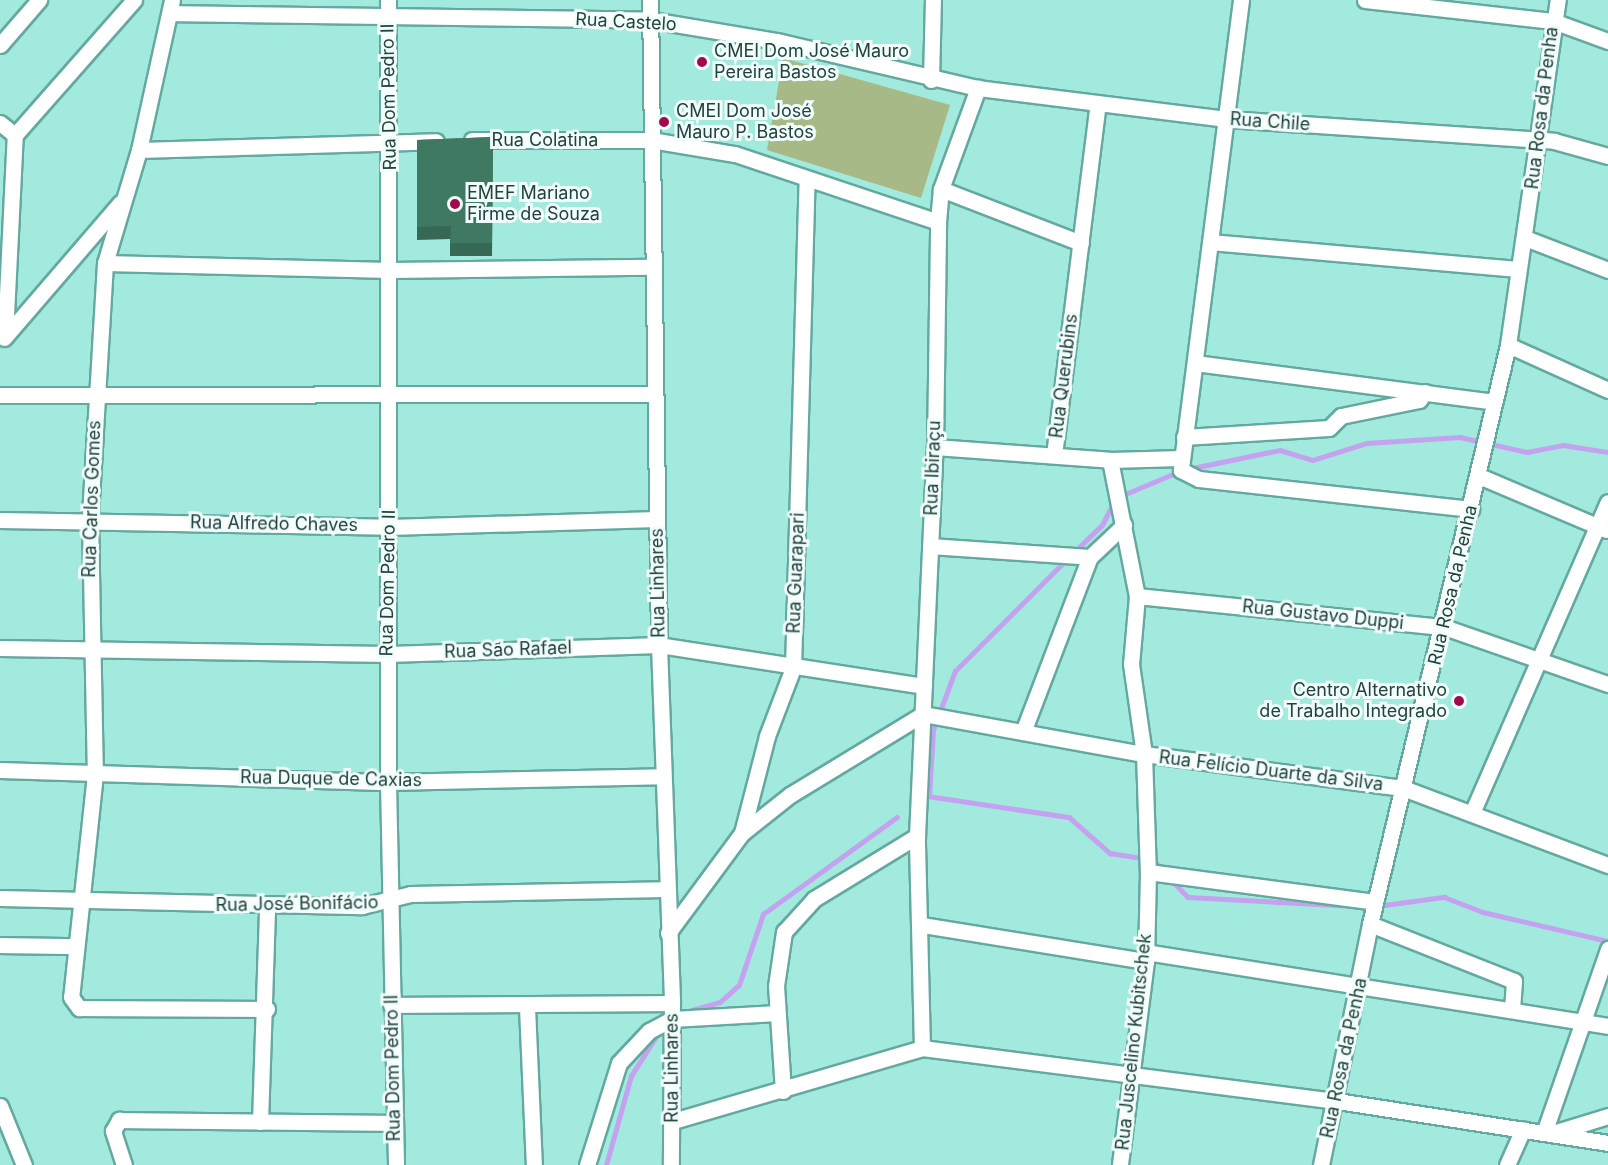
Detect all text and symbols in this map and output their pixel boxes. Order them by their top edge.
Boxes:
street label: Rua Castelo [575,9,677,35]
street label: Rua Dom Pedro II [377,23,401,171]
street label: Rua Rosa da Penha [1521,25,1563,191]
place label: CMEI Dom José Mauro Pereira Bastos [714,41,909,84]
marker: CMEI Dom José Mauro Pereira Bastos [695,55,709,69]
place label: CMEI Dom José Mauro P. Bastos [676,101,814,144]
street label: Rua Chile [1229,108,1311,136]
marker: CMEI Dom José Mauro P. Bastos [657,115,671,129]
street label: Rua Colatina [492,129,598,151]
place label: EMEF Mariano Firme de Souza [467,183,600,226]
marker: EMEF Mariano Firme de Souza [448,197,462,211]
street label: Rua Querubins [1046,313,1082,439]
street label: Rua Carlos Gomes [78,420,106,578]
street label: Rua Ibiraçu [921,420,945,516]
street label: Rua Rosa da Penha [1424,503,1482,667]
street label: Rua Dom Pedro II [376,509,400,657]
street label: Rua Alfredo Chaves [190,512,358,536]
street label: Rua Guarapari [783,512,809,634]
street label: Rua Linhares [646,528,670,638]
street label: Rua Gustavo Duppi [1241,596,1405,634]
street label: Rua São Rafael [444,637,572,663]
place label: Centro Alternativo de Trabalho Integrado [1259,680,1447,722]
marker: Centro Alternativo de Trabalho Integrado [1452,694,1466,708]
street label: Rua Felício Duarte da Silva [1158,747,1384,795]
street label: Rua Duque de Caxias [240,767,422,791]
street label: Rua José Bonifácio [215,892,379,916]
street label: Rua Juscelino Kubitschek [1112,933,1156,1151]
street label: Rua Rosa da Penha [1316,976,1372,1140]
street label: Rua Dom Pedro II [381,994,405,1142]
street label: Rua Linhares [661,1013,683,1123]

